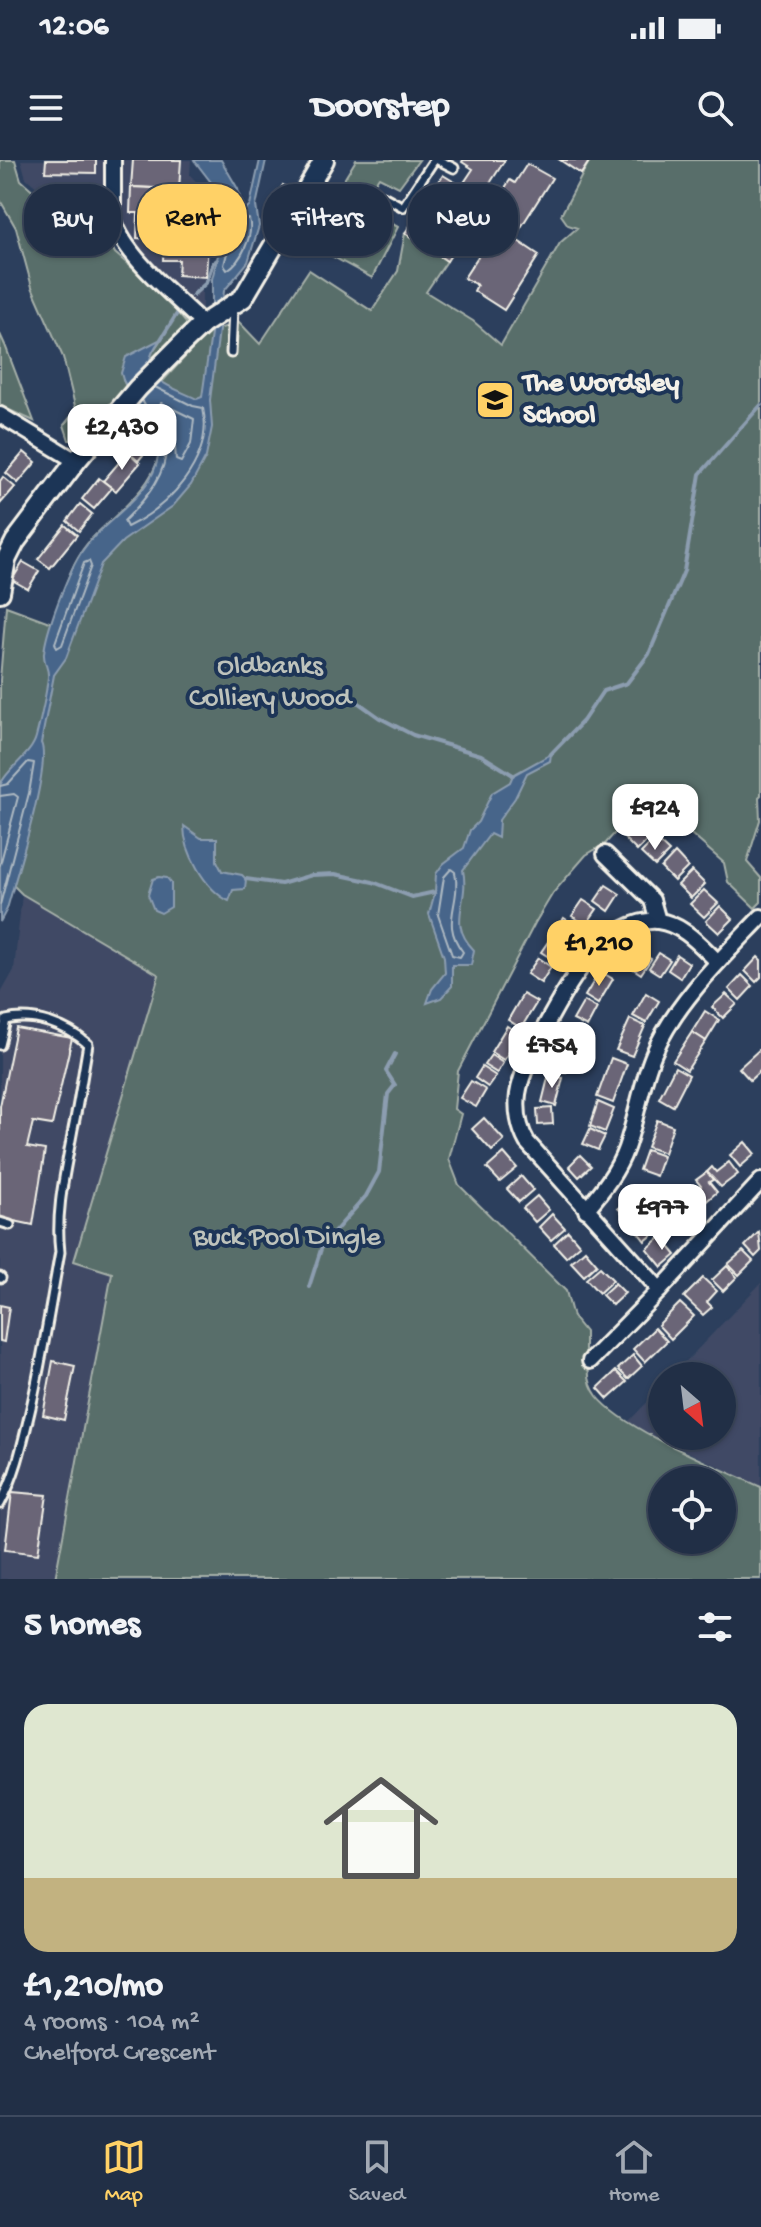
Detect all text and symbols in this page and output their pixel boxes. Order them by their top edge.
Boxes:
text: 12:06 [40,11,108,46]
icon: menu [24,86,68,130]
icon: search [693,86,737,130]
text: Doorstep [312,87,449,130]
chip: Buy [24,184,121,256]
chip: Rent [137,184,247,256]
chip: Filters [263,184,392,256]
chip: New [408,184,518,256]
place label: The Wordsley School [521,368,679,433]
school or university icon: The Wordsley School [474,379,516,421]
pin: £2,430 [57,404,187,472]
text: £2,430 [85,414,159,445]
park label: Oldbanks Colliery Wood [189,651,354,716]
pin: £924 [608,784,702,852]
text: £924 [630,794,680,825]
pin: £1,210 [534,920,664,988]
text: £1,210 [565,930,633,961]
pin: £754 [505,1022,599,1090]
text: £754 [526,1032,578,1063]
pin: £977 [615,1184,709,1252]
text: £977 [636,1194,688,1225]
park label: Buck Pool Dingle [192,1222,381,1255]
north arrow [648,1362,736,1450]
map controls [648,1362,736,1554]
button: locate [648,1466,736,1554]
icon: filters [693,1605,737,1649]
text: 5 homes [24,1607,140,1647]
icon: home [309,1756,453,1900]
text: £1,210/mo [24,1968,163,2008]
text: 4 rooms · 104 m² [24,2008,200,2039]
text: Chelford Crescent [24,2039,215,2070]
tab: Map [102,2135,146,2209]
tab: Saved [349,2135,405,2209]
tab: Home [608,2135,659,2209]

